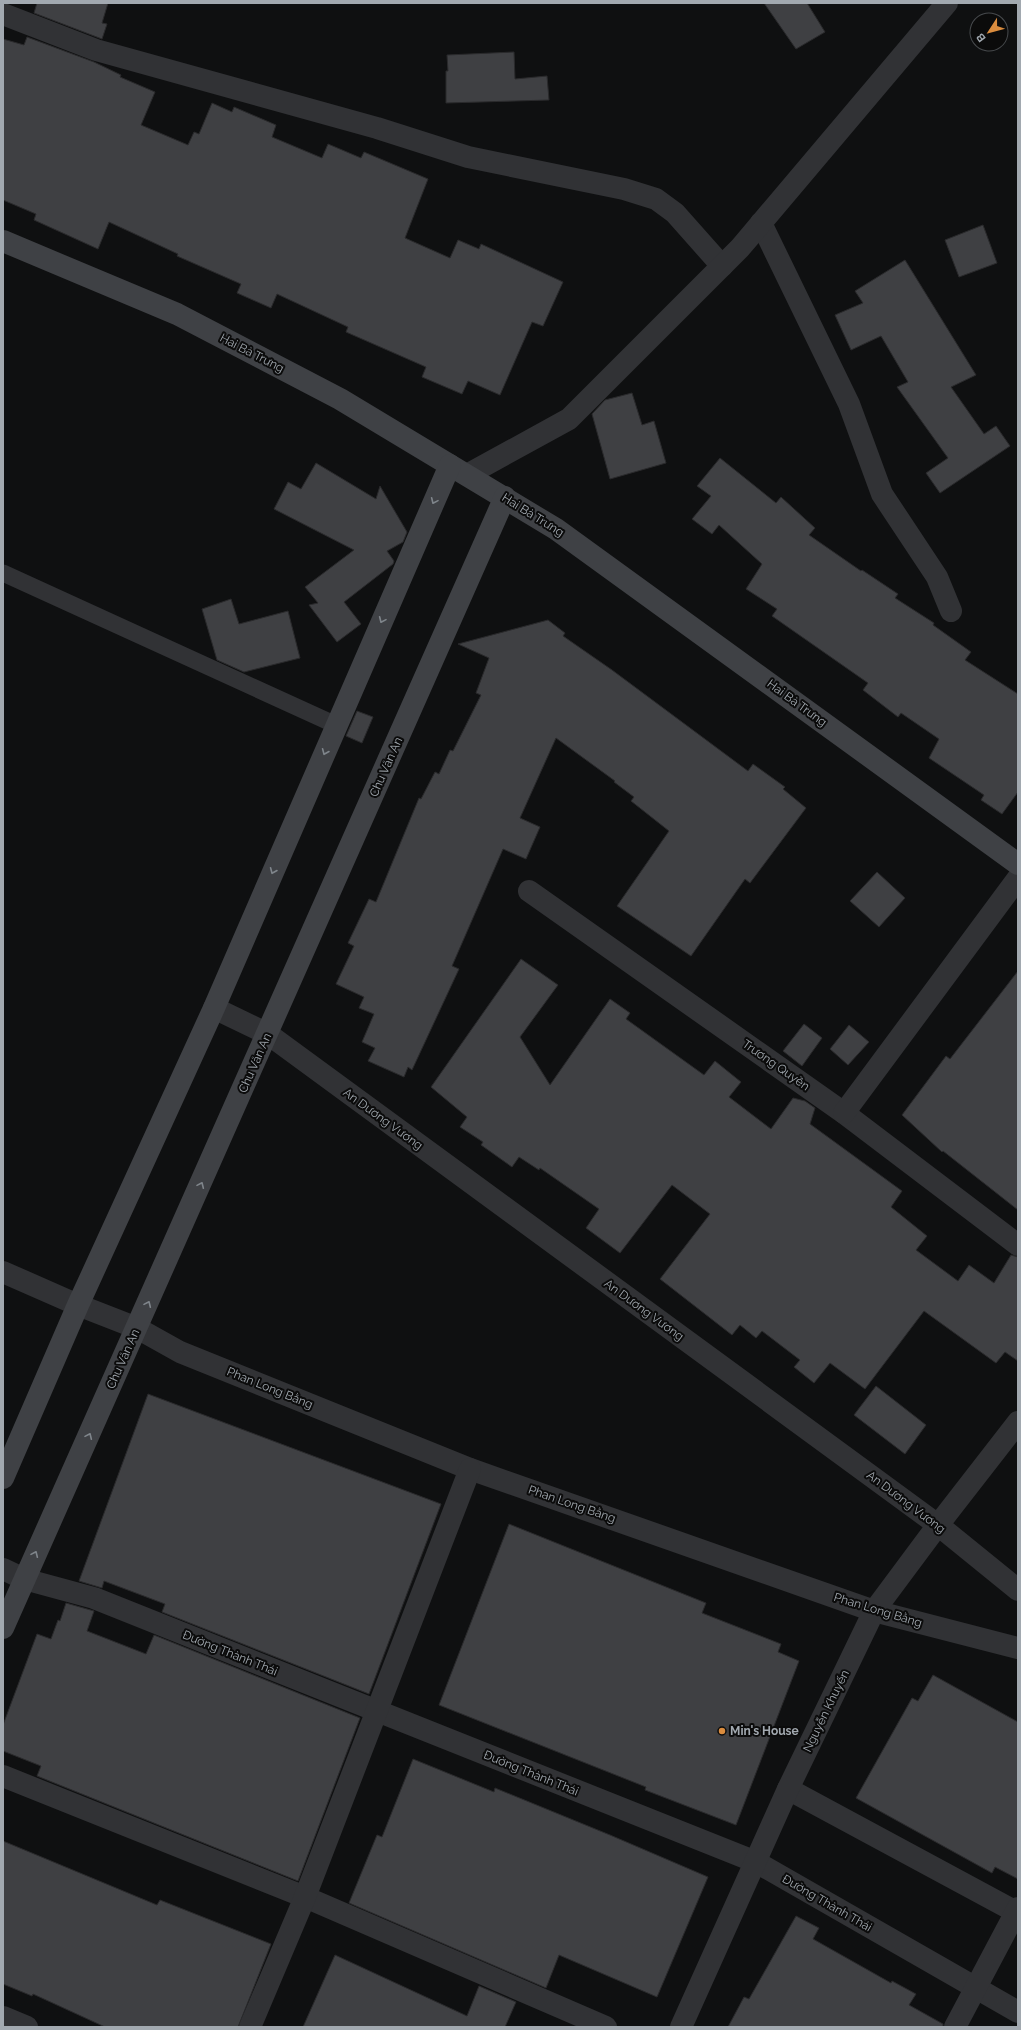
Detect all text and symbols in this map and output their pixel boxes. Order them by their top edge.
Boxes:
north arrow [969,12,1009,52]
text: B [974,30,989,44]
street label: Hai Bà Trưng [218,331,286,375]
street label: Hai Bà Trưng [500,490,566,540]
one-way arrow [431,496,439,504]
one-way arrow [379,616,387,623]
street label: Hai Bà Trưng [764,677,830,729]
street label: Chu Văn An [367,735,405,799]
one-way arrow [321,748,329,755]
one-way arrow [270,867,278,875]
street label: Chu Văn An [236,1031,274,1095]
street label: Trương Quyền [740,1037,812,1093]
street label: An Dương Vương [340,1085,426,1153]
one-way arrow [196,1182,204,1190]
street label: An Dương Vương [601,1276,687,1344]
one-way arrow [143,1301,151,1309]
street label: Chu Văn An [104,1327,142,1391]
street label: Phan Long Bằng [225,1364,315,1412]
one-way arrow [84,1432,92,1440]
street label: An Dương Vương [864,1468,948,1536]
street label: Phan Long Bằng [526,1482,618,1526]
one-way arrow [30,1551,38,1558]
street label: Phan Long Bằng [832,1590,924,1630]
street label: Đường Thành Thái [181,1628,279,1678]
street label: Nguyễn Khuyến [800,1668,852,1754]
place label: Min's House [730,1724,799,1738]
marker: Min's House [717,1726,727,1736]
street label: Đường Thành Thái [482,1748,580,1798]
street label: Đường Thành Thái [780,1872,874,1934]

